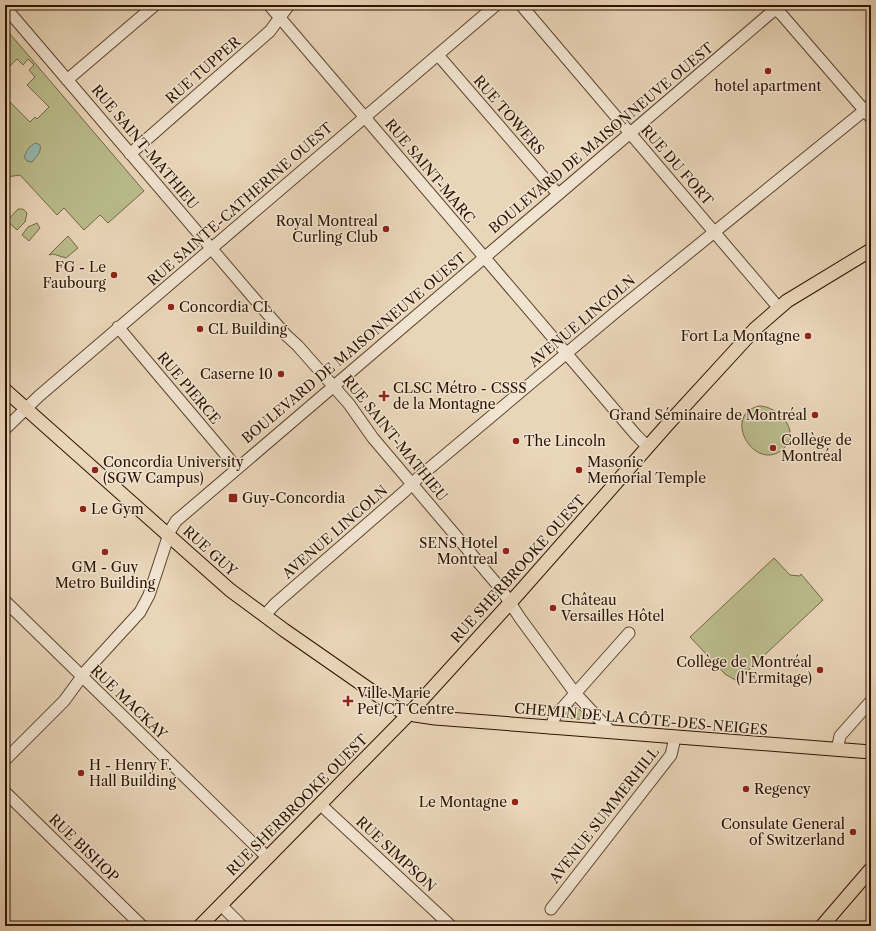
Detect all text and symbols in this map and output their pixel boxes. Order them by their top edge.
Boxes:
street label: RUE TUPPER [162,32,245,107]
street label: BOULEVARD DE MAISONNEUVE OUEST [485,38,717,237]
marker: hotel apartment [763,66,773,76]
street label: RUE TOWERS [470,72,548,158]
place label: hotel apartment [715,77,821,95]
street label: RUE SAINT-MATHIEU [88,81,202,213]
street label: RUE SAINT-MARC [381,115,479,227]
street label: RUE SAINTE-CATHERINE OUEST [144,118,337,289]
street label: RUE DU FORT [637,121,717,209]
place label: Royal Montreal Curling Club [276,212,378,246]
marker: Royal Montreal Curling Club [381,224,391,234]
street label: BOULEVARD DE MAISONNEUVE OUEST [238,248,470,447]
place label: FG - Le Faubourg [43,258,107,292]
marker: FG - Le Faubourg [109,270,119,280]
street label: AVENUE LINCOLN [524,271,639,371]
place label: Concordia CL [179,298,273,316]
marker: Concordia CL [166,302,176,312]
place label: CL Building [208,320,288,338]
marker: CL Building [195,324,205,334]
place label: Fort La Montagne [681,327,800,345]
marker: Fort La Montagne [803,331,813,341]
street label: RUE PIERCE [154,348,224,428]
place label: Caserne 10 [200,365,273,383]
marker: Caserne 10 [276,369,286,379]
street label: RUE SAINT-MATHIEU [339,371,452,505]
place label: CLSC Métro - CSSS de la Montagne [393,379,527,413]
marker: CLSC Métro - CSSS de la Montagne [378,390,390,402]
place label: Grand Séminaire de Montréal [609,406,807,424]
marker: Grand Séminaire de Montréal [810,410,820,420]
place label: Collège de Montréal [781,431,852,465]
place label: The Lincoln [524,432,606,450]
marker: The Lincoln [511,436,521,446]
marker: Collège de Montréal [768,443,778,453]
place label: Concordia University (SGW Campus) [103,453,244,487]
place label: Masonic Memorial Temple [587,453,706,487]
marker: Concordia University (SGW Campus) [90,465,100,475]
marker: Masonic Memorial Temple [574,465,584,475]
street label: AVENUE LINCOLN [278,481,392,583]
place label: Guy-Concordia [242,489,346,507]
street label: RUE SHERBROOKE OUEST [447,491,589,647]
marker: Guy-Concordia [227,492,239,504]
place label: Le Gym [91,500,144,518]
marker: Le Gym [78,504,88,514]
street label: RUE GUY [179,522,241,581]
place label: SENS Hotel Montreal [419,534,498,568]
marker: SENS Hotel Montreal [501,546,511,556]
marker: GM - Guy Metro Building [100,547,110,557]
place label: GM - Guy Metro Building [55,558,156,592]
place label: Château Versailles Hôtel [560,591,665,625]
marker: Château Versailles Hôtel [548,603,558,613]
place label: Collège de Montréal (l'Ermitage) [676,653,812,687]
street label: RUE MACKAY [87,661,172,744]
marker: Collège de Montréal (l'Ermitage) [815,665,825,675]
place label: Ville Marie Pet/CT Centre [356,684,454,718]
marker: Ville Marie Pet/CT Centre [342,695,354,707]
street label: CHEMIN DE LA CÔTE-DES-NEIGES [513,698,769,739]
street label: RUE SHERBROOKE OUEST [223,730,372,879]
street label: AVENUE SUMMERHILL [545,743,663,887]
place label: H - Henry F. Hall Building [89,756,177,790]
marker: H - Henry F. Hall Building [76,768,86,778]
place label: Regency [754,780,811,798]
marker: Regency [741,784,751,794]
place label: Le Montagne [419,793,507,811]
marker: Le Montagne [510,797,520,807]
street label: RUE BISHOP [45,810,123,886]
street label: RUE SIMPSON [352,812,440,896]
place label: Consulate General of Switzerland [721,815,845,849]
marker: Consulate General of Switzerland [848,827,858,837]

